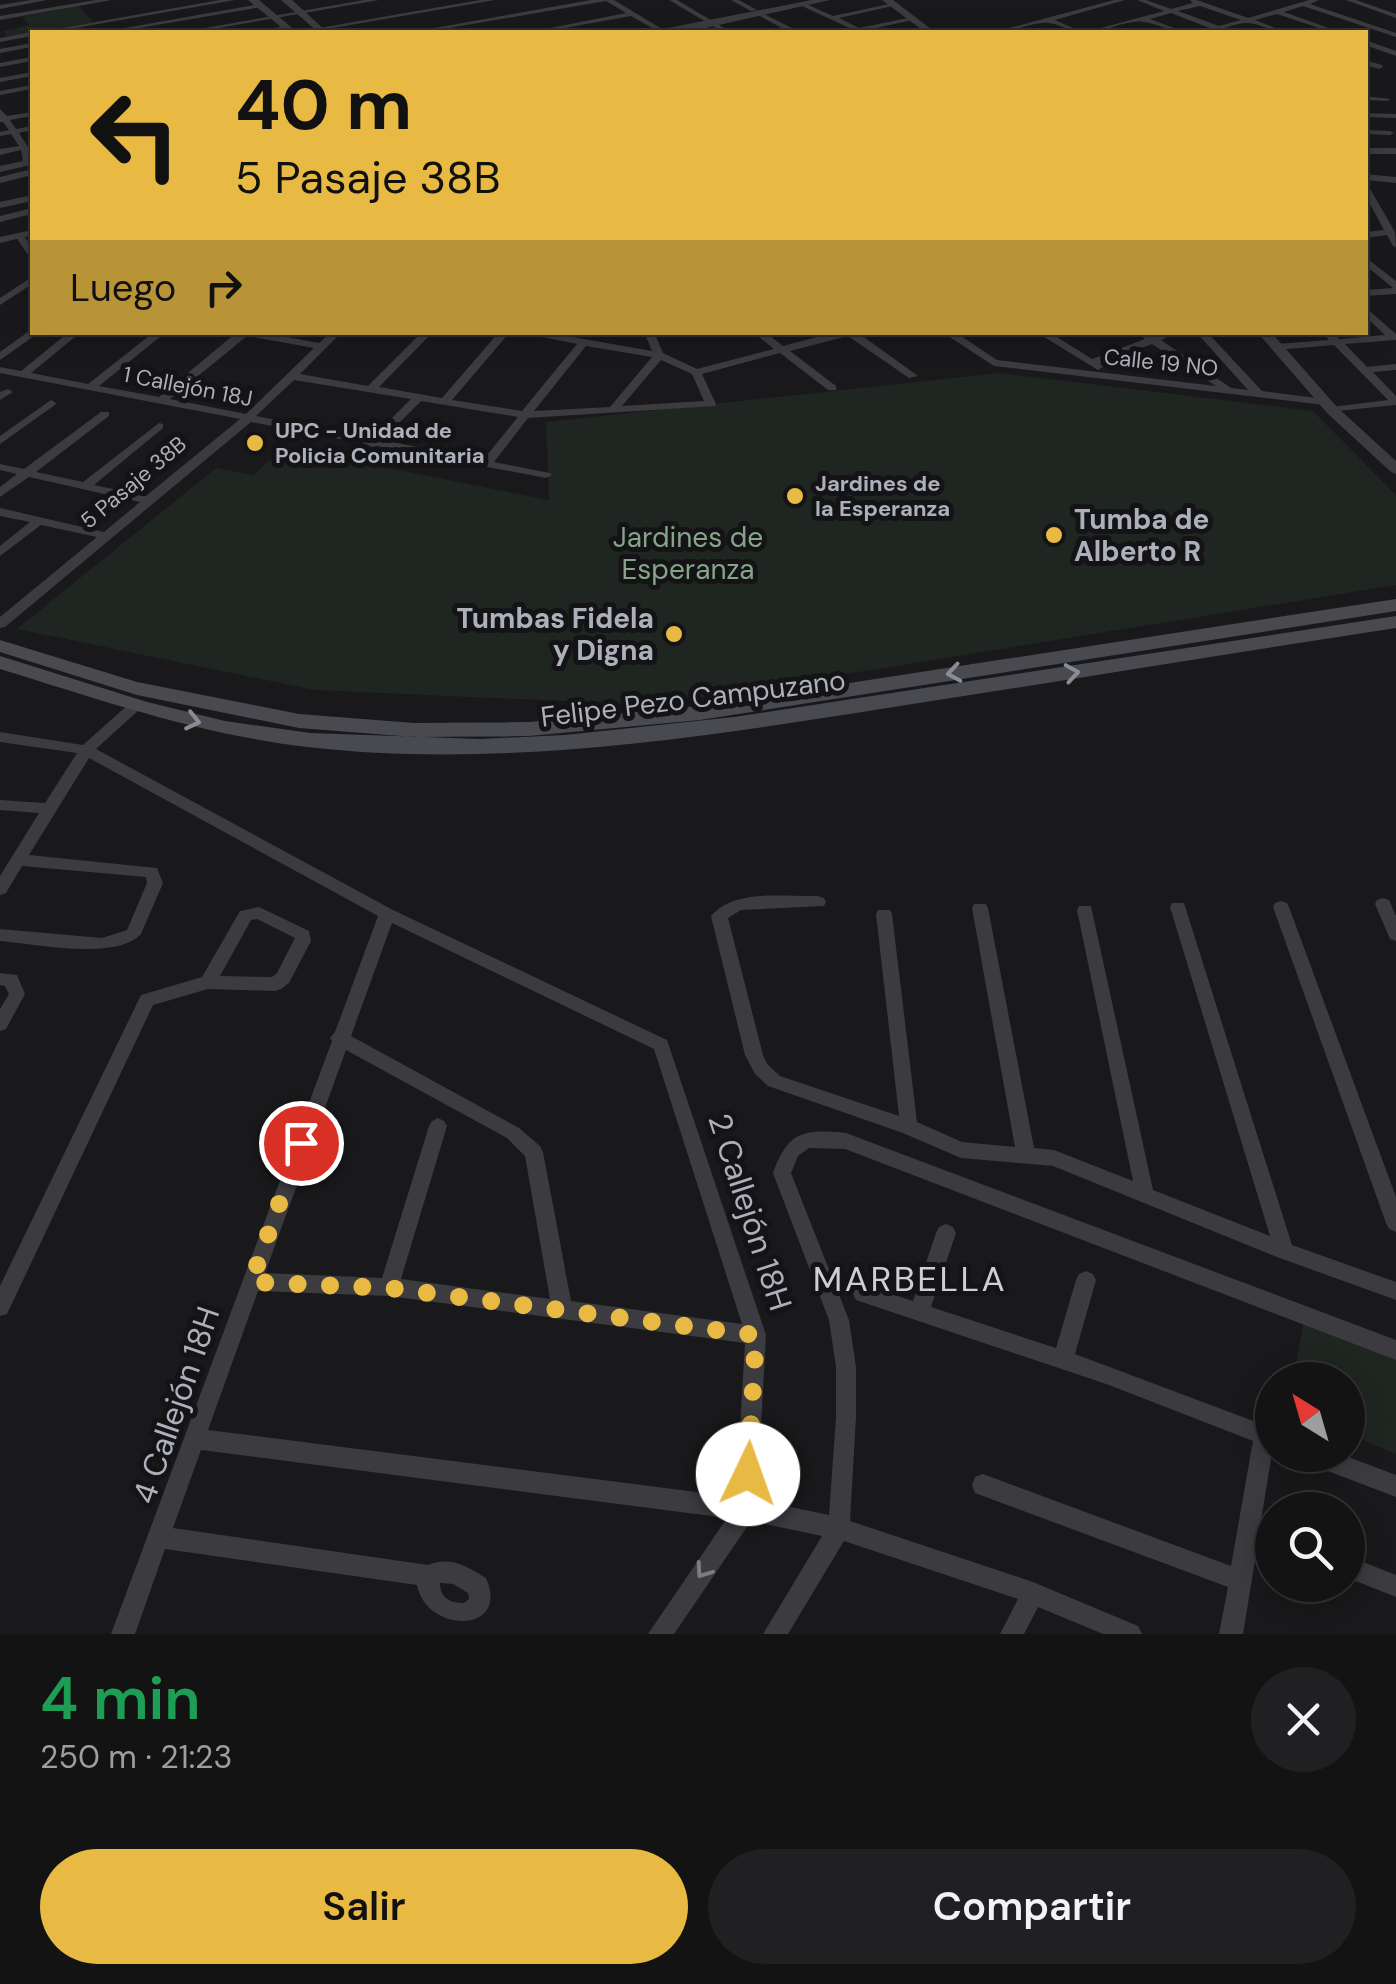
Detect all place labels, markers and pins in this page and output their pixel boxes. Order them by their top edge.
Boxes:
place label: UPC - Unidad de Policia Comunitaria [275,416,485,470]
marker: UPC - Unidad de Policia Comunitaria [244,432,266,454]
place label: Jardines de la Esperanza [815,469,950,523]
marker: Jardines de la Esperanza [784,485,806,507]
place label: Tumba de Alberto R [1074,501,1209,570]
marker: Tumba de Alberto R [1043,524,1065,546]
place label: Tumbas Fidela y Digna [457,600,654,669]
marker: Tumbas Fidela y Digna [663,623,685,645]
pin [259,1101,344,1186]

